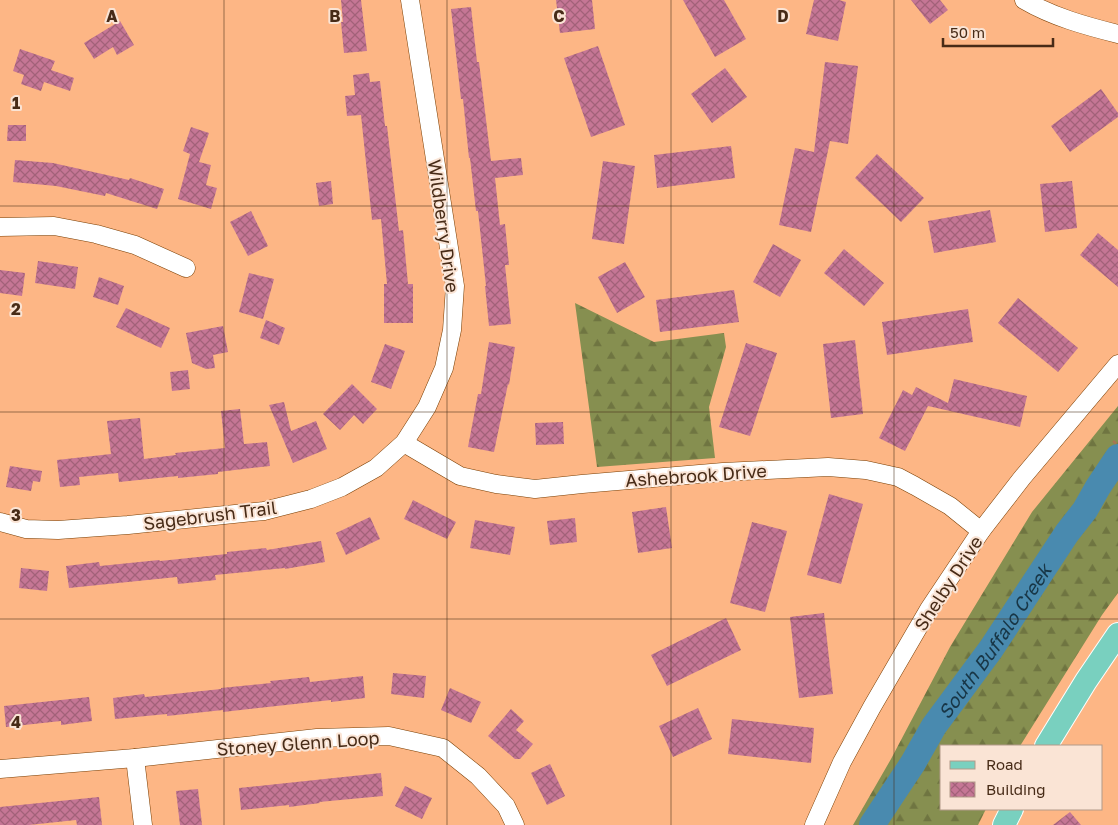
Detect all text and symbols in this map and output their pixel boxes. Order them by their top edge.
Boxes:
text: A [106,6,118,26]
text: B [329,6,341,26]
text: C [553,6,565,26]
text: D [777,6,789,26]
scale bar [943,15,1053,47]
text: 50 m [950,23,985,41]
text: 1 [12,93,20,113]
street label: Wildberry Drive [424,158,464,294]
text: 2 [11,299,21,319]
street label: Ashebrook Drive [624,459,768,491]
street label: Sagebrush Trail [142,496,278,534]
text: 3 [11,505,21,525]
street label: Shelby Drive [909,531,987,635]
water label: South Buffalo Creek [932,557,1057,723]
text: 4 [11,712,21,732]
street label: Stoney Glenn Loop [216,726,380,760]
legend [940,745,1103,810]
text: Road [986,755,1023,773]
text: Building [986,780,1046,798]

